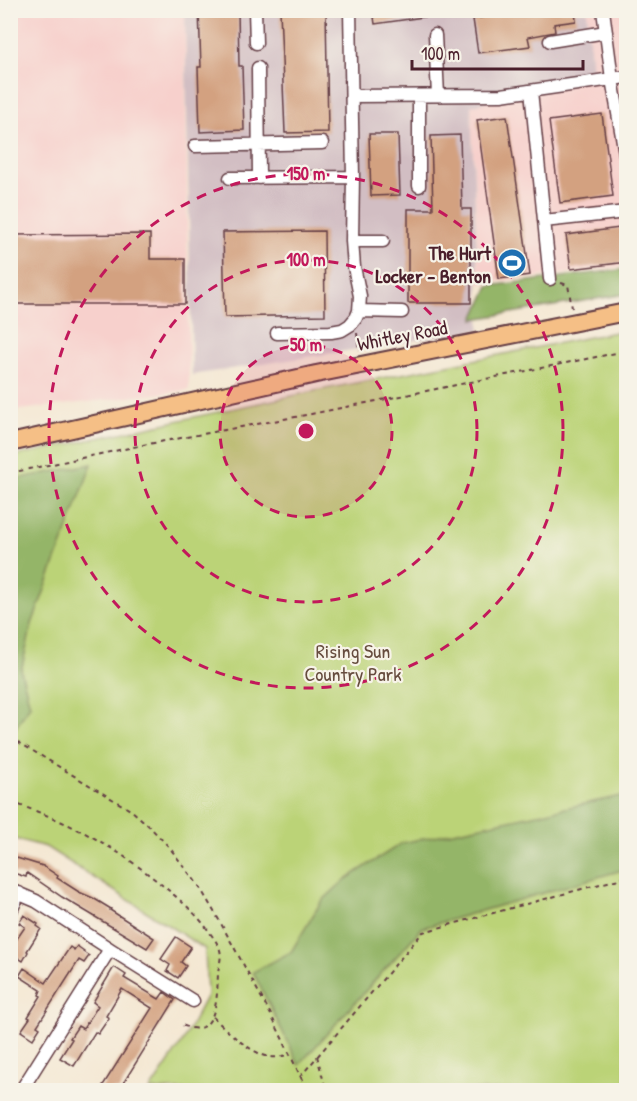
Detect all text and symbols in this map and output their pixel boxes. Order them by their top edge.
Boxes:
scale bar [412,33,583,71]
text: 100 m [421,41,460,66]
text: 150 m [287,161,325,186]
place label: The Hurt Locker - Benton [375,239,492,289]
text: 100 m [286,247,326,272]
sports icon: The Hurt Locker - Benton [496,247,528,279]
street label: Whitley Road [355,313,450,357]
text: 50 m [290,332,322,357]
centre of rings [296,421,316,441]
park label: Rising Sun Country Park [304,637,402,687]

